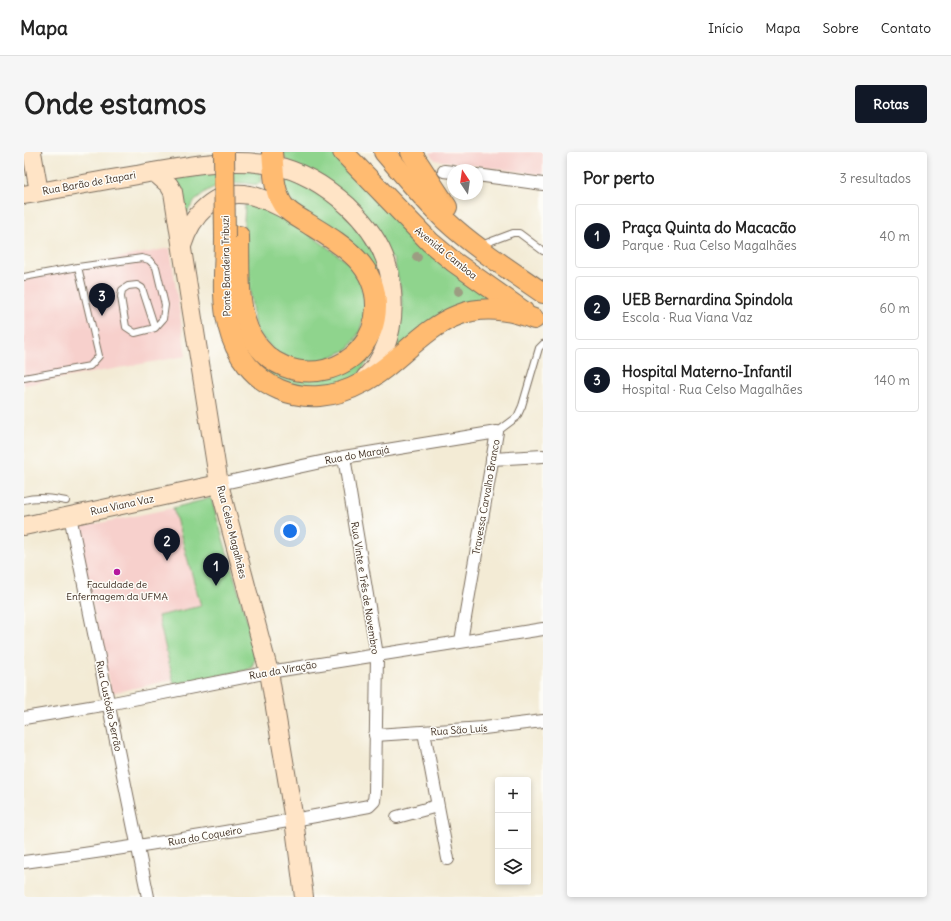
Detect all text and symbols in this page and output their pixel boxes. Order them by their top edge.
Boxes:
text: Mapa [20,16,68,40]
text: Início [708,19,743,37]
text: Mapa [765,19,801,37]
text: Sobre [823,19,859,37]
text: Contato [881,19,931,37]
button: Rotas [855,85,927,123]
text: Onde estamos [24,86,206,122]
north arrow [447,164,483,200]
text: Por perto [583,167,654,189]
street label: Rua Barão de Itapari [41,168,137,198]
text: 3 resultados [840,170,911,187]
street label: Ponte Bandeira Tribuzi [219,215,233,317]
text: Praça Quinta do Macacão [622,218,796,237]
street label: Avenida Camboa [412,224,480,282]
text: 1 [594,228,600,245]
text: 40 m [879,228,910,245]
text: Parque · Rua Celso Magalhães [622,237,797,254]
pin: 3 [89,283,115,316]
text: UEB Bernardina Spindola [622,290,793,309]
text: 2 [593,300,601,317]
text: 60 m [879,300,910,317]
text: Escola · Rua Viana Vaz [622,309,753,326]
text: Hospital Materno-Infantil [622,362,792,381]
text: 3 [593,372,601,389]
text: 140 m [874,372,910,389]
text: Hospital · Rua Celso Magalhães [622,381,803,398]
street label: Travessa Carvalho Branco [469,438,503,556]
street label: Rua do Marajá [324,443,391,467]
street label: Rua Celso Magalhães [214,484,250,580]
street label: Rua Viana Vaz [89,492,155,518]
your location [280,521,300,541]
street label: Rua Vinte e Três de Novembro [348,521,382,656]
pin: 2 [154,528,180,561]
pin: 1 [203,553,229,586]
marker: Faculdade de Enfermagem da UFMA [112,567,122,577]
place label: Faculdade de Enfermagem da UFMA [66,578,168,603]
street label: Rua da Viração [248,658,318,682]
street label: Rua Custódio Serrão [93,659,125,753]
street label: Rua São Luís [430,721,489,738]
map controls [495,777,531,885]
button: + [495,777,531,813]
button: − [495,813,531,849]
street label: Rua do Coqueiro [167,823,243,849]
button: layers [495,849,531,885]

